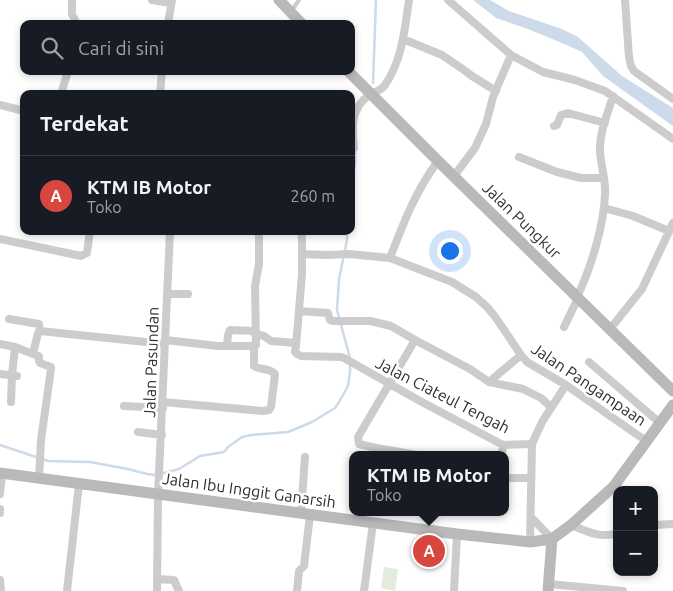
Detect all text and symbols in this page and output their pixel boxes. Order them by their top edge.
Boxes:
search box [20,20,355,75]
icon: search [38,34,66,62]
text: Cari di sini [78,37,164,59]
text: Terdekat [40,111,128,135]
text: KTM IB Motor [87,176,211,198]
street label: Jalan Pungkur [479,178,565,262]
text: A [50,187,62,205]
text: 260 m [290,187,335,205]
text: Toko [87,198,122,216]
your location [437,238,463,264]
street label: Jalan Pasundan [140,306,162,418]
street label: Jalan Pangampaan [528,339,650,429]
street label: Jalan Ciateul Tengah [373,353,513,437]
popup [349,451,509,516]
text: KTM IB Motor [367,464,491,486]
street label: Jalan Ibu Inggit Ganarsih [161,469,337,511]
text: Toko [367,486,402,504]
map controls [613,486,658,576]
button: + [613,486,658,531]
button: − [613,531,658,576]
pin: A [413,532,445,570]

